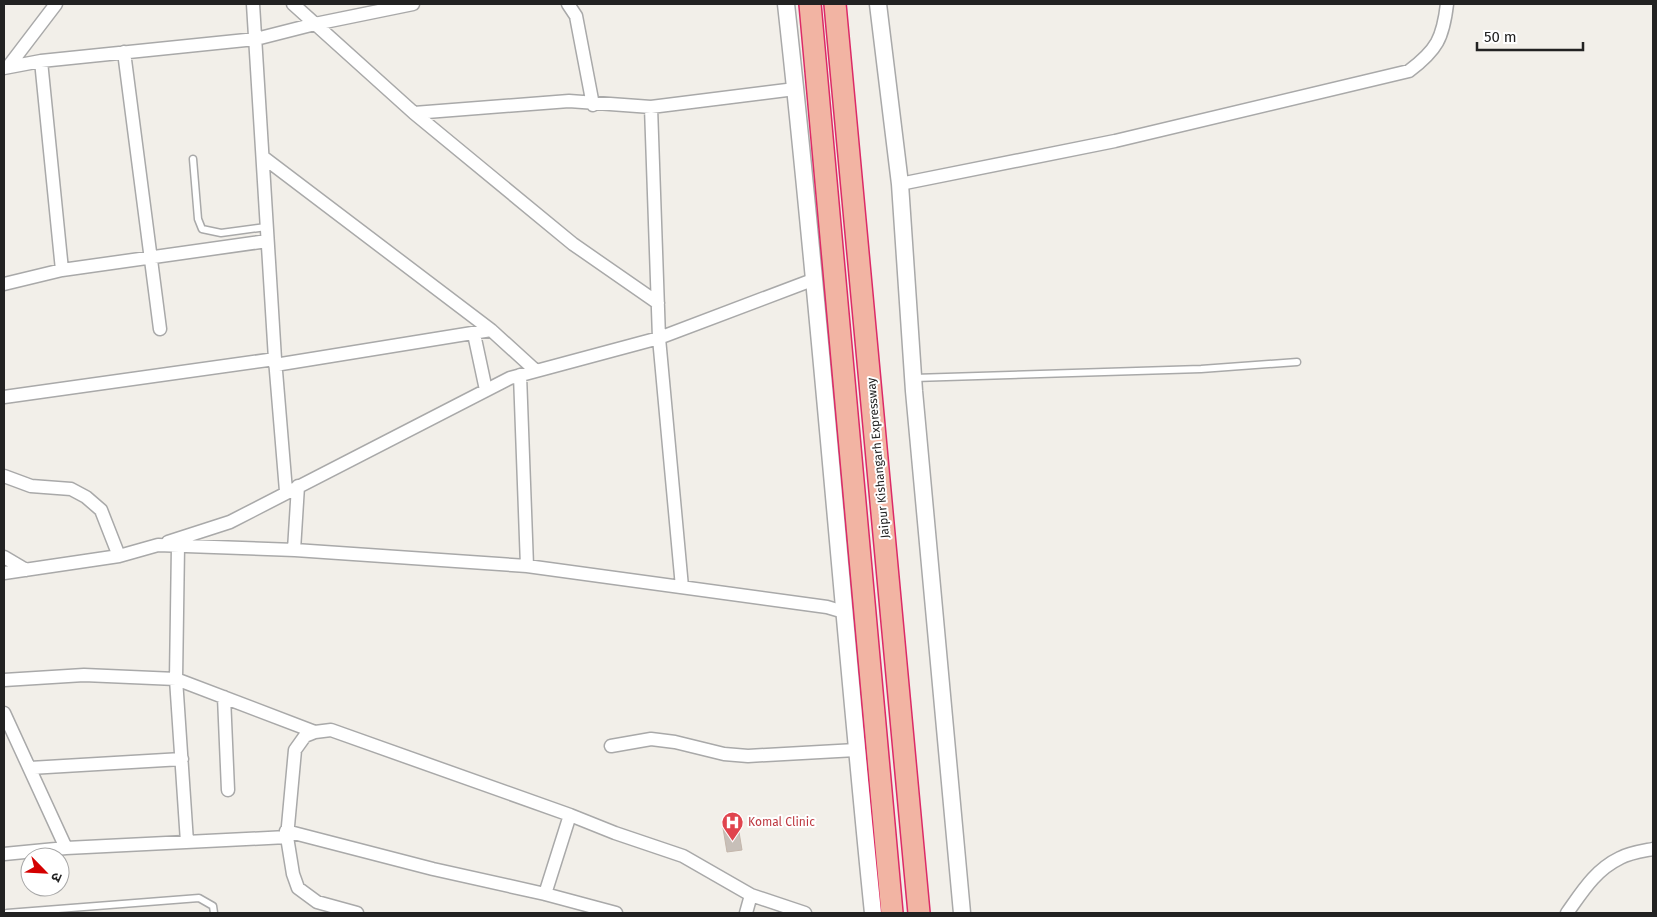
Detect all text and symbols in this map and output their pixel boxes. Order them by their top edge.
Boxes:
scale bar [1477,20,1583,52]
text: 50 m [1484,28,1517,46]
street label: Jaipur Kishangarh Expressway [864,377,892,539]
hospital icon: Komal Clinic [720,810,744,841]
place label: Komal Clinic [748,815,815,829]
north arrow [20,847,70,897]
text: उ [47,870,66,885]

